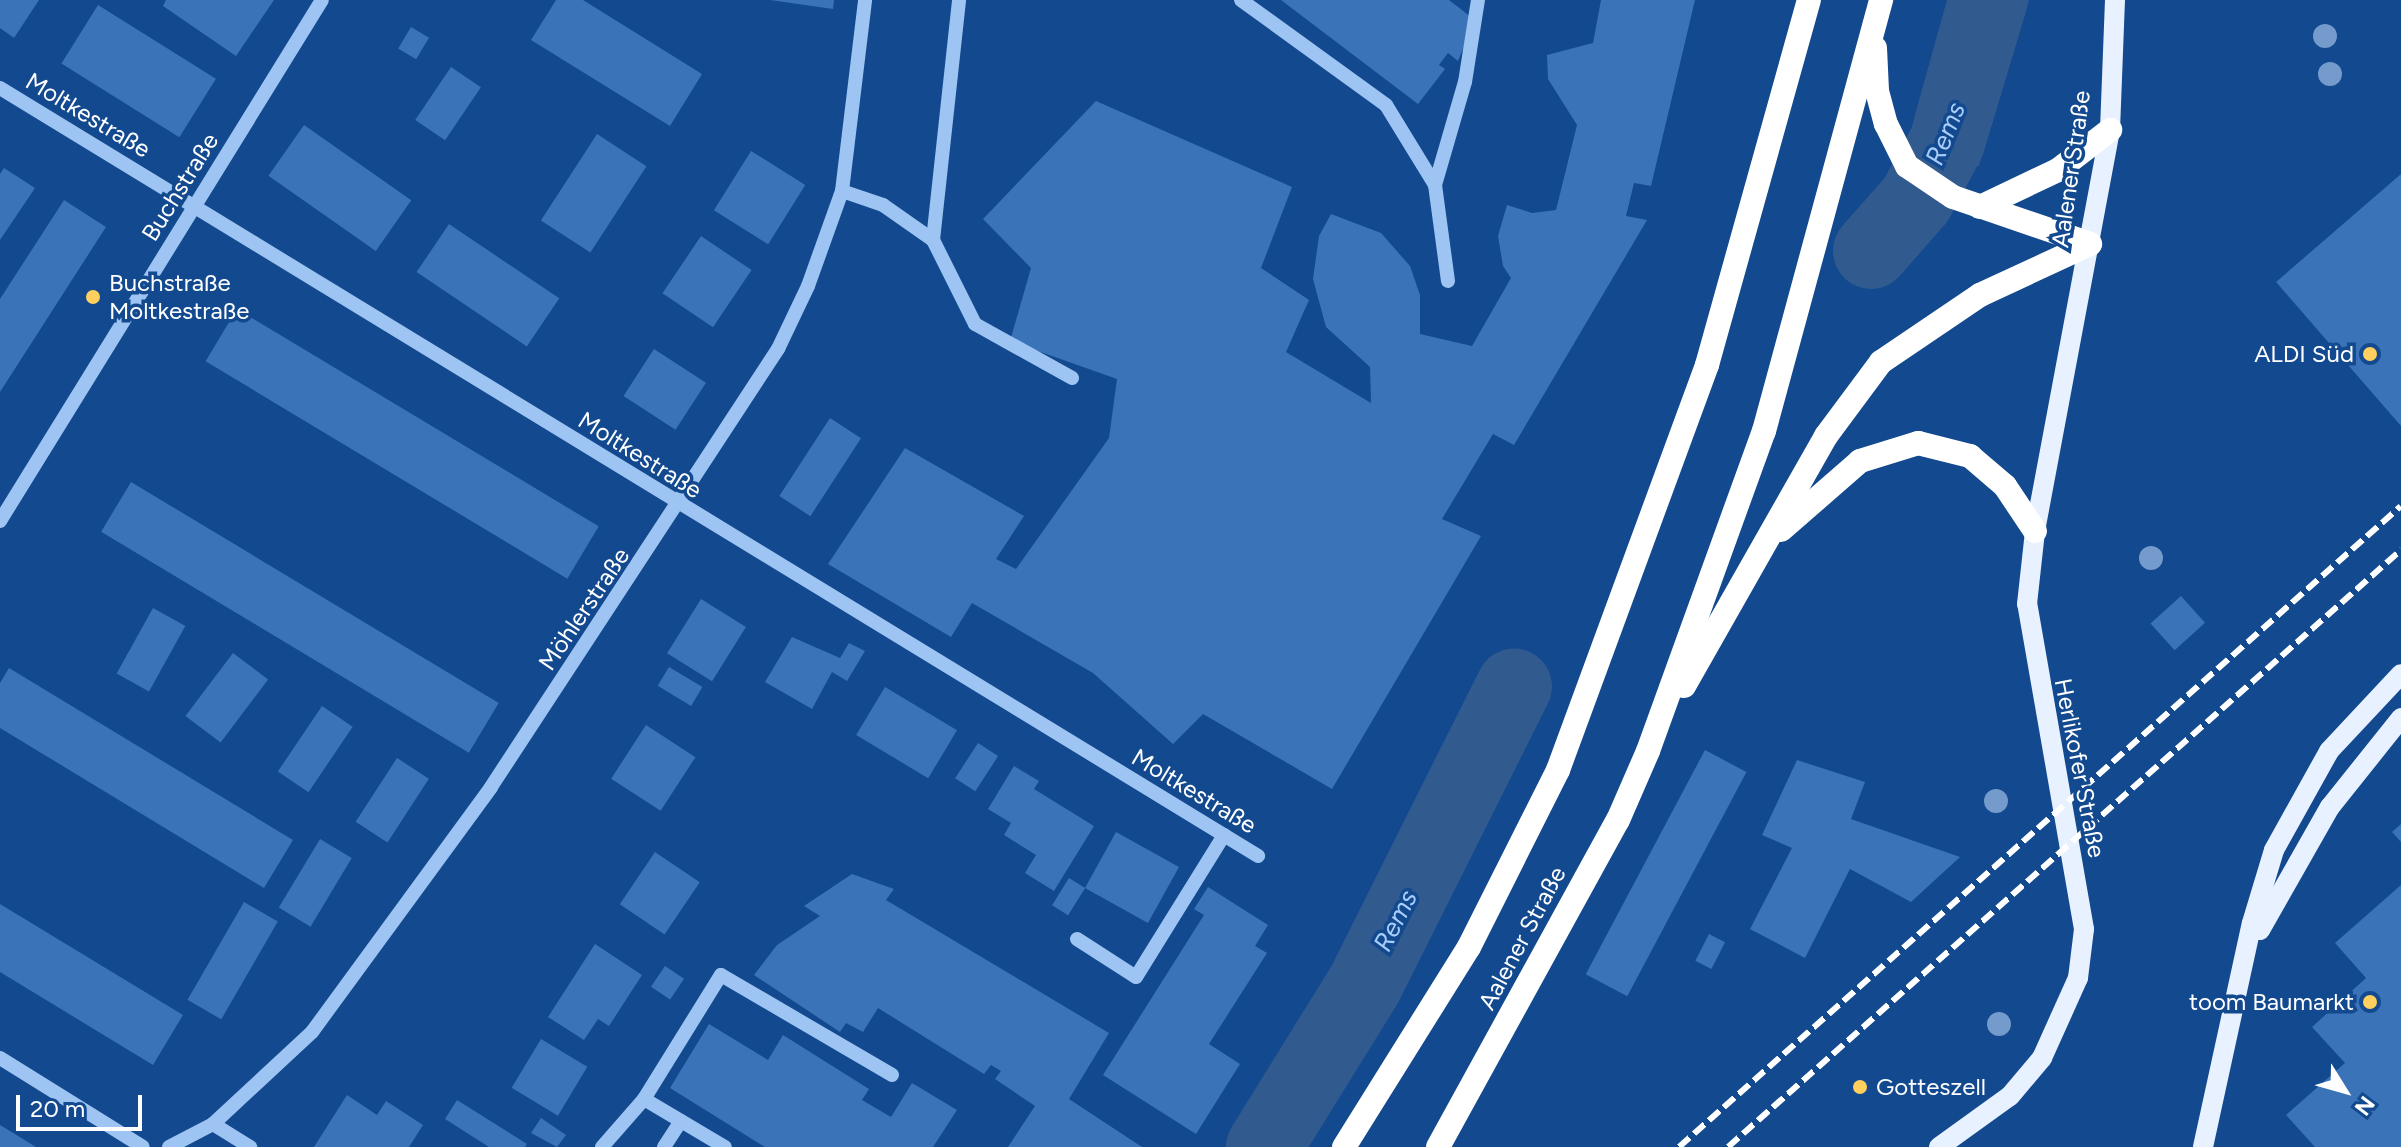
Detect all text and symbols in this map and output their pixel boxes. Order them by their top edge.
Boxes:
street label: Moltkestraße [20,67,156,163]
street label: Aalener Straße [2046,89,2096,249]
water label: Rems [1919,98,1973,170]
street label: Buchstraße [136,128,224,246]
place label: Buchstraße Moltkestraße [109,269,249,325]
marker: Buchstraße Moltkestraße [84,288,102,306]
place label: ALDI Süd [2254,340,2354,368]
marker: ALDI Süd [2361,345,2379,363]
street label: Moltkestraße [573,406,707,504]
street label: Möhlerstraße [533,542,635,676]
street label: Herlikofer Straße [2048,676,2112,860]
street label: Moltkestraße [1126,743,1262,839]
street label: Aalener Straße [1472,861,1572,1015]
water label: Rems [1367,885,1425,957]
place label: toom Baumarkt [2189,988,2354,1016]
marker: toom Baumarkt [2361,993,2379,1011]
north arrow [2305,1051,2385,1131]
place label: Gotteszell [1876,1073,1986,1101]
marker: Gotteszell [1851,1078,1869,1096]
scale bar [20,1079,146,1129]
text: N [2349,1091,2380,1121]
text: 20 m [30,1094,85,1123]

